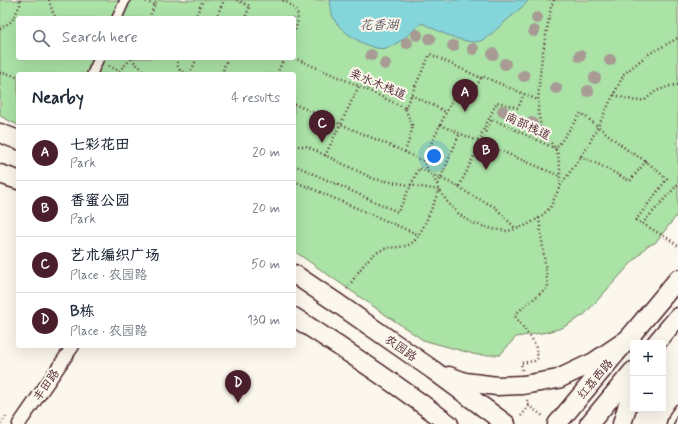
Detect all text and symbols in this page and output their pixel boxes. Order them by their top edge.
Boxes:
search box [16,16,296,60]
water label: 花香湖 [359,17,400,34]
icon: search [30,27,52,49]
text: Search here [62,28,138,48]
street label: 亲水木栈道 [347,66,408,104]
pin: A [452,79,478,112]
text: Nearby [32,87,84,109]
text: 4 results [231,90,280,107]
pin: C [309,110,335,143]
street label: 南部栈道 [502,110,553,144]
text: 七彩花田 [70,135,130,155]
pin: B [473,137,499,170]
text: A [41,144,49,161]
text: 20 m [252,144,280,161]
your location [424,146,444,166]
text: Park [70,155,96,172]
text: 香蜜公园 [70,191,130,211]
text: B [41,200,49,217]
text: 20 m [252,200,280,217]
text: Park [70,211,96,228]
text: 艺术编织广场 [70,246,160,266]
text: C [40,256,50,273]
text: 50 m [251,256,280,273]
text: Place · 农园路 [70,267,148,284]
text: B栋 [70,302,95,322]
text: D [41,312,49,329]
text: 130 m [247,312,280,329]
text: Place · 农园路 [70,323,148,340]
street label: 农园路 [381,332,420,366]
map controls [630,340,666,412]
button: + [630,340,666,376]
street label: 红荔西路 [574,356,617,403]
street label: 丰田路 [30,366,64,405]
pin: D [225,370,251,403]
button: − [630,376,666,412]

